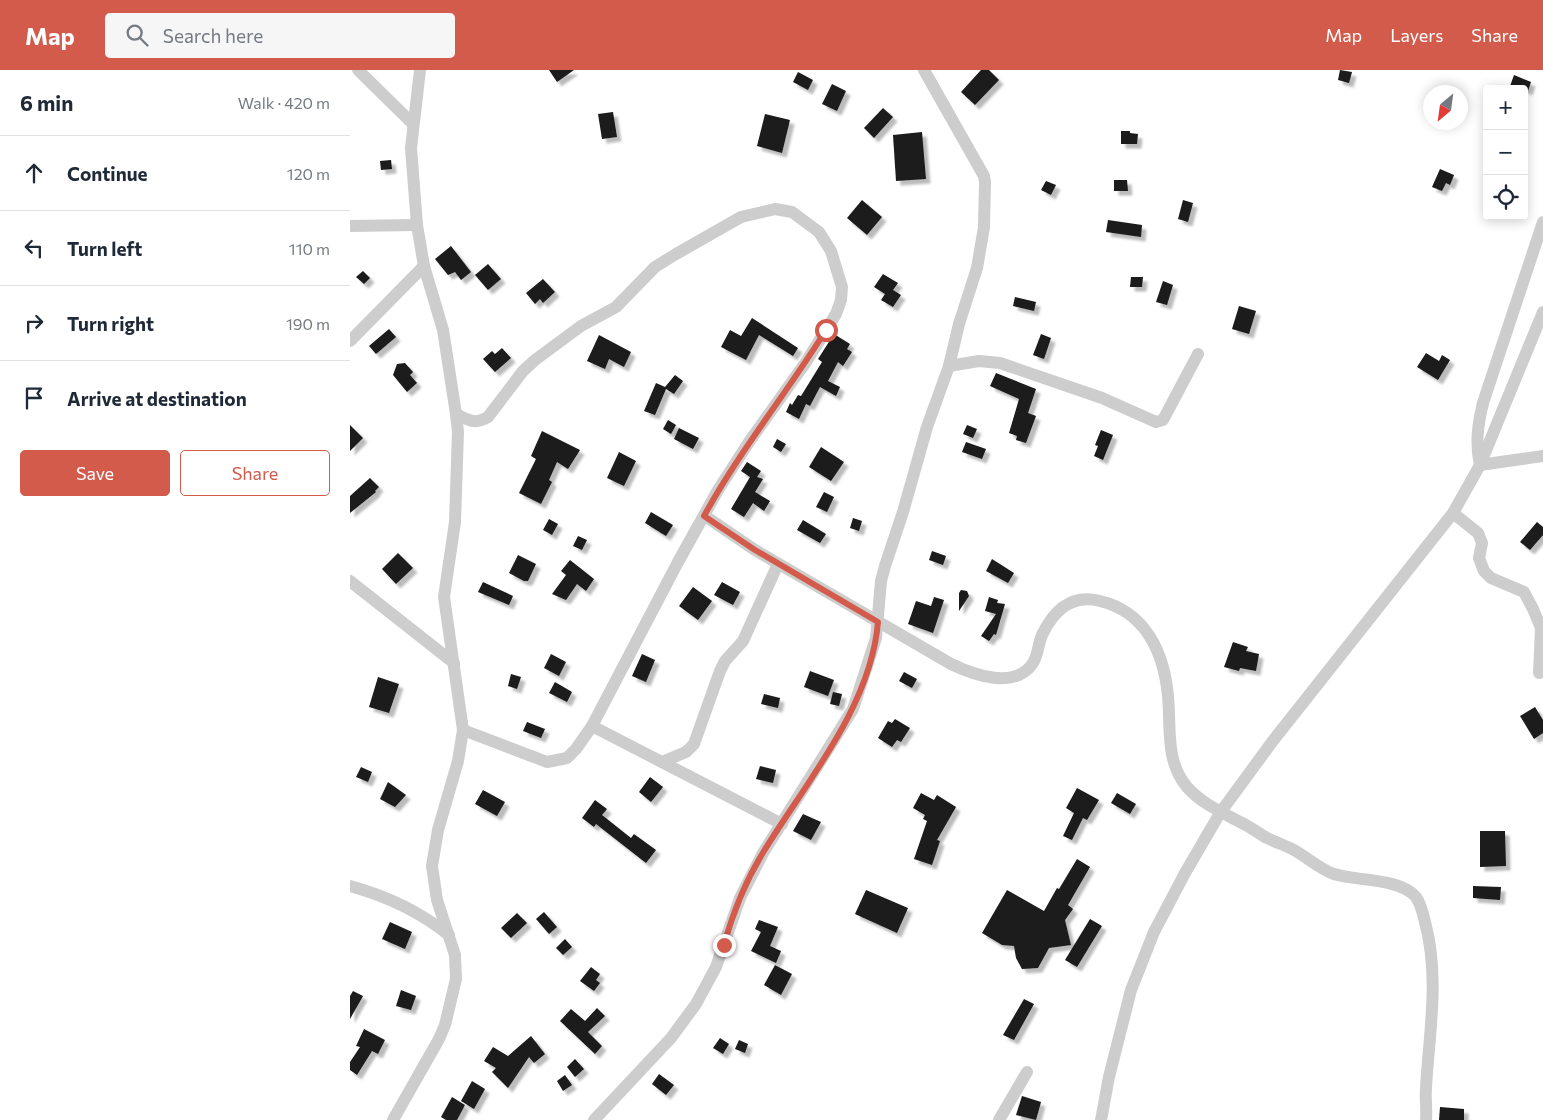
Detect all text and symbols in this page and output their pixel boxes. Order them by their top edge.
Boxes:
search box [105,13,455,58]
text: Map [25,21,75,50]
icon: search [123,21,151,49]
text: Search here [163,24,263,47]
text: Map [1325,24,1362,46]
text: Layers [1390,24,1443,46]
text: Share [1471,24,1518,46]
north arrow [1423,85,1468,130]
map controls [1483,85,1528,220]
button: + [1483,85,1528,130]
text: 6 min [20,90,73,115]
text: Walk · 420 m [238,93,330,112]
button: − [1483,130,1528,175]
icon: ahead [20,159,48,187]
text: Continue [67,162,147,185]
text: 120 m [287,164,330,183]
button: locate [1483,175,1528,220]
icon: left [20,234,48,262]
text: Turn left [67,237,142,260]
text: 110 m [289,239,330,258]
icon: right [20,309,48,337]
text: Turn right [67,312,154,335]
text: 190 m [286,314,330,333]
route start [815,319,838,342]
icon: arrive [20,384,48,412]
text: Arrive at destination [67,387,247,410]
button: Save [20,450,170,496]
button: Share [180,450,330,496]
route end [713,934,736,957]

